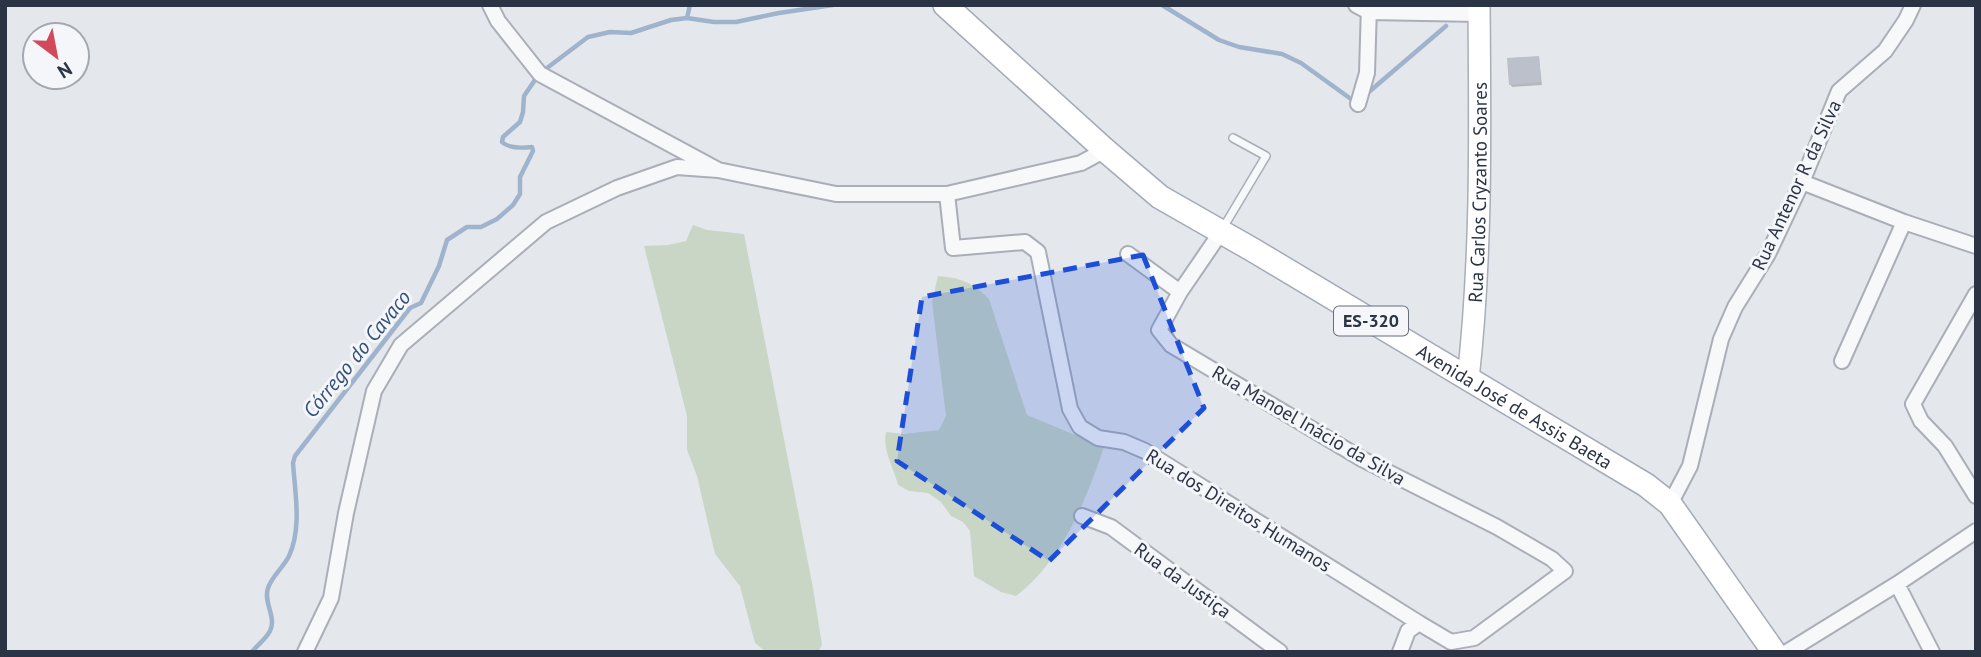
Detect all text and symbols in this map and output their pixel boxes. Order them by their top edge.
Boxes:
north arrow [21,21,91,91]
text: N [53,57,77,84]
street label: Rua Carlos Cryzanto Soares [1463,82,1492,303]
street label: Rua Antenor R da Silva [1746,96,1846,274]
water label: Córrego do Cavaco [297,284,416,423]
road number: ES-320 [1334,306,1408,335]
street label: Avenida José de Assis Baeta [1412,339,1617,474]
street label: Rua Manoel Inácio da Silva [1208,360,1410,490]
street label: Rua dos Direitos Humanos [1142,443,1336,577]
street label: Rua da Justiça [1130,537,1236,623]

